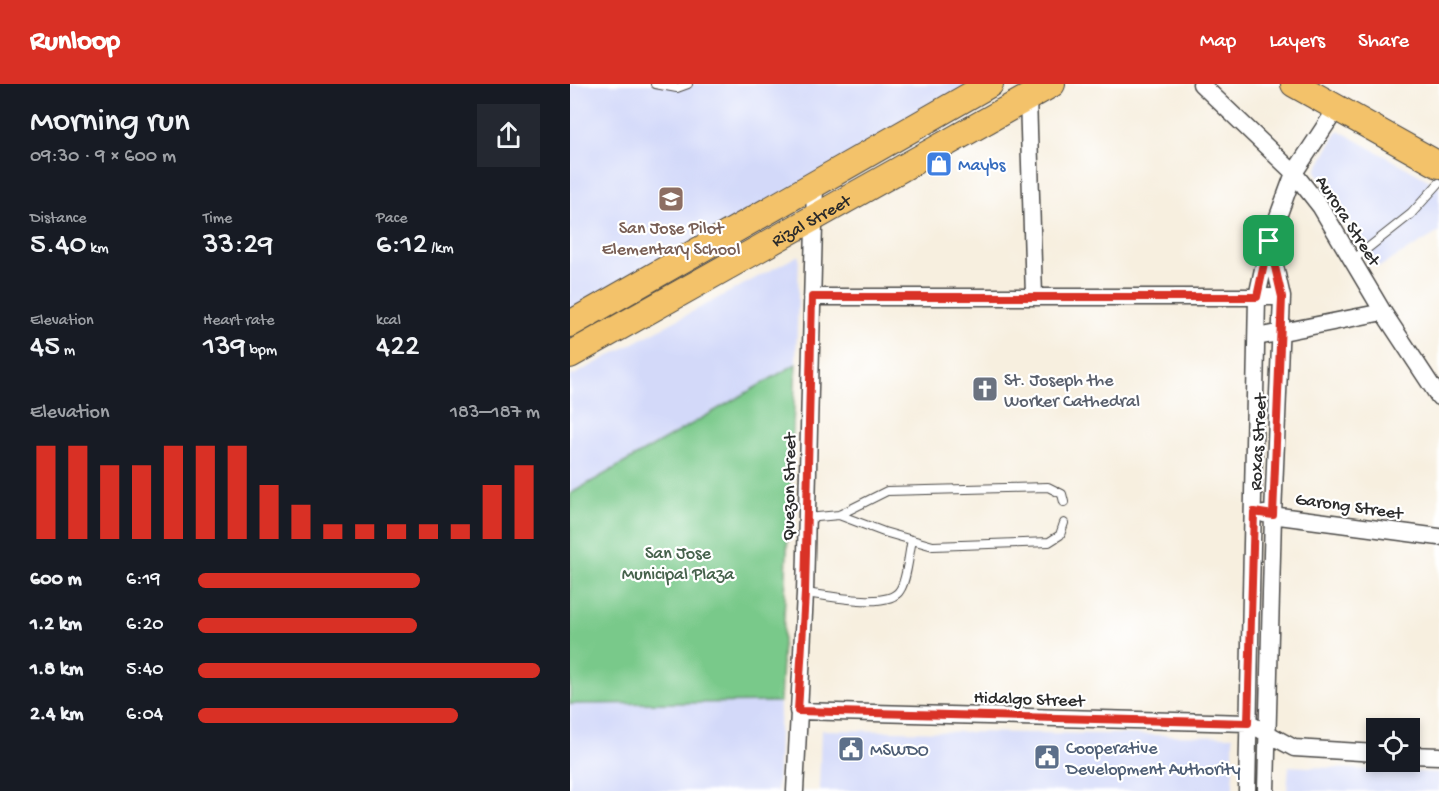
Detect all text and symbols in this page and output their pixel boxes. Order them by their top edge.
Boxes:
text: Runloop [30,26,120,59]
text: Map [1200,30,1236,55]
text: Layers [1269,30,1325,55]
text: Share [1358,30,1409,55]
text: Morning run [30,104,190,142]
button: share [477,104,540,167]
text: 09:30 · 9 × 600 m [30,146,176,169]
shop icon: Maybs [924,149,954,179]
place label: Maybs [958,156,1007,177]
street label: Aurora Street [1310,172,1385,272]
school or university icon: San Jose Pilot Elementary School [656,184,686,214]
street label: Rizal Street [768,191,857,253]
text: Distance [30,210,87,229]
text: Time [203,210,232,229]
text: Pace [376,210,407,229]
pin [1243,215,1294,266]
place label: San Jose Pilot Elementary School [602,219,740,261]
icon: arrive [1252,224,1285,257]
text: 5.40 [30,229,86,264]
text: 33:29 [203,229,273,264]
text: 6:12 [376,229,427,264]
text: km [86,240,109,259]
text: /km [427,240,454,259]
text: Elevation [30,312,94,331]
text: Heart rate [203,312,275,331]
text: kcal [376,312,401,331]
text: 45 [30,331,60,366]
text: 139 [203,331,246,366]
text: 422 [376,331,420,366]
text: m [60,342,75,361]
text: bpm [246,342,277,361]
place label: St. Joseph the Worker Cathedral [1004,371,1140,413]
church icon: St. Joseph the Worker Cathedral [970,374,1000,404]
street label: Roxas Street [1246,391,1273,491]
text: Elevation [30,402,110,425]
text: 183–187 m [450,402,540,425]
street label: Quezon Street [779,431,802,541]
street label: Garong Street [1294,490,1405,526]
park label: San Jose Municipal Plaza [622,544,735,586]
text: 600 m [30,569,82,592]
text: 6:19 [126,569,161,592]
text: 1.2 km [30,614,82,637]
text: 6:20 [126,614,164,637]
text: 1.8 km [30,659,83,682]
text: 5:40 [126,659,164,682]
street label: Hidalgo Street [973,688,1086,713]
text: 2.4 km [30,704,83,727]
text: 6:04 [126,704,163,727]
map controls [1366,718,1420,772]
button: locate [1366,718,1420,772]
public building icon: MSWDO [836,734,866,764]
place label: Cooperative Development Authority [1065,739,1241,781]
place label: MSWDO [870,741,929,762]
public building icon: Cooperative Development Authority [1032,742,1062,772]

